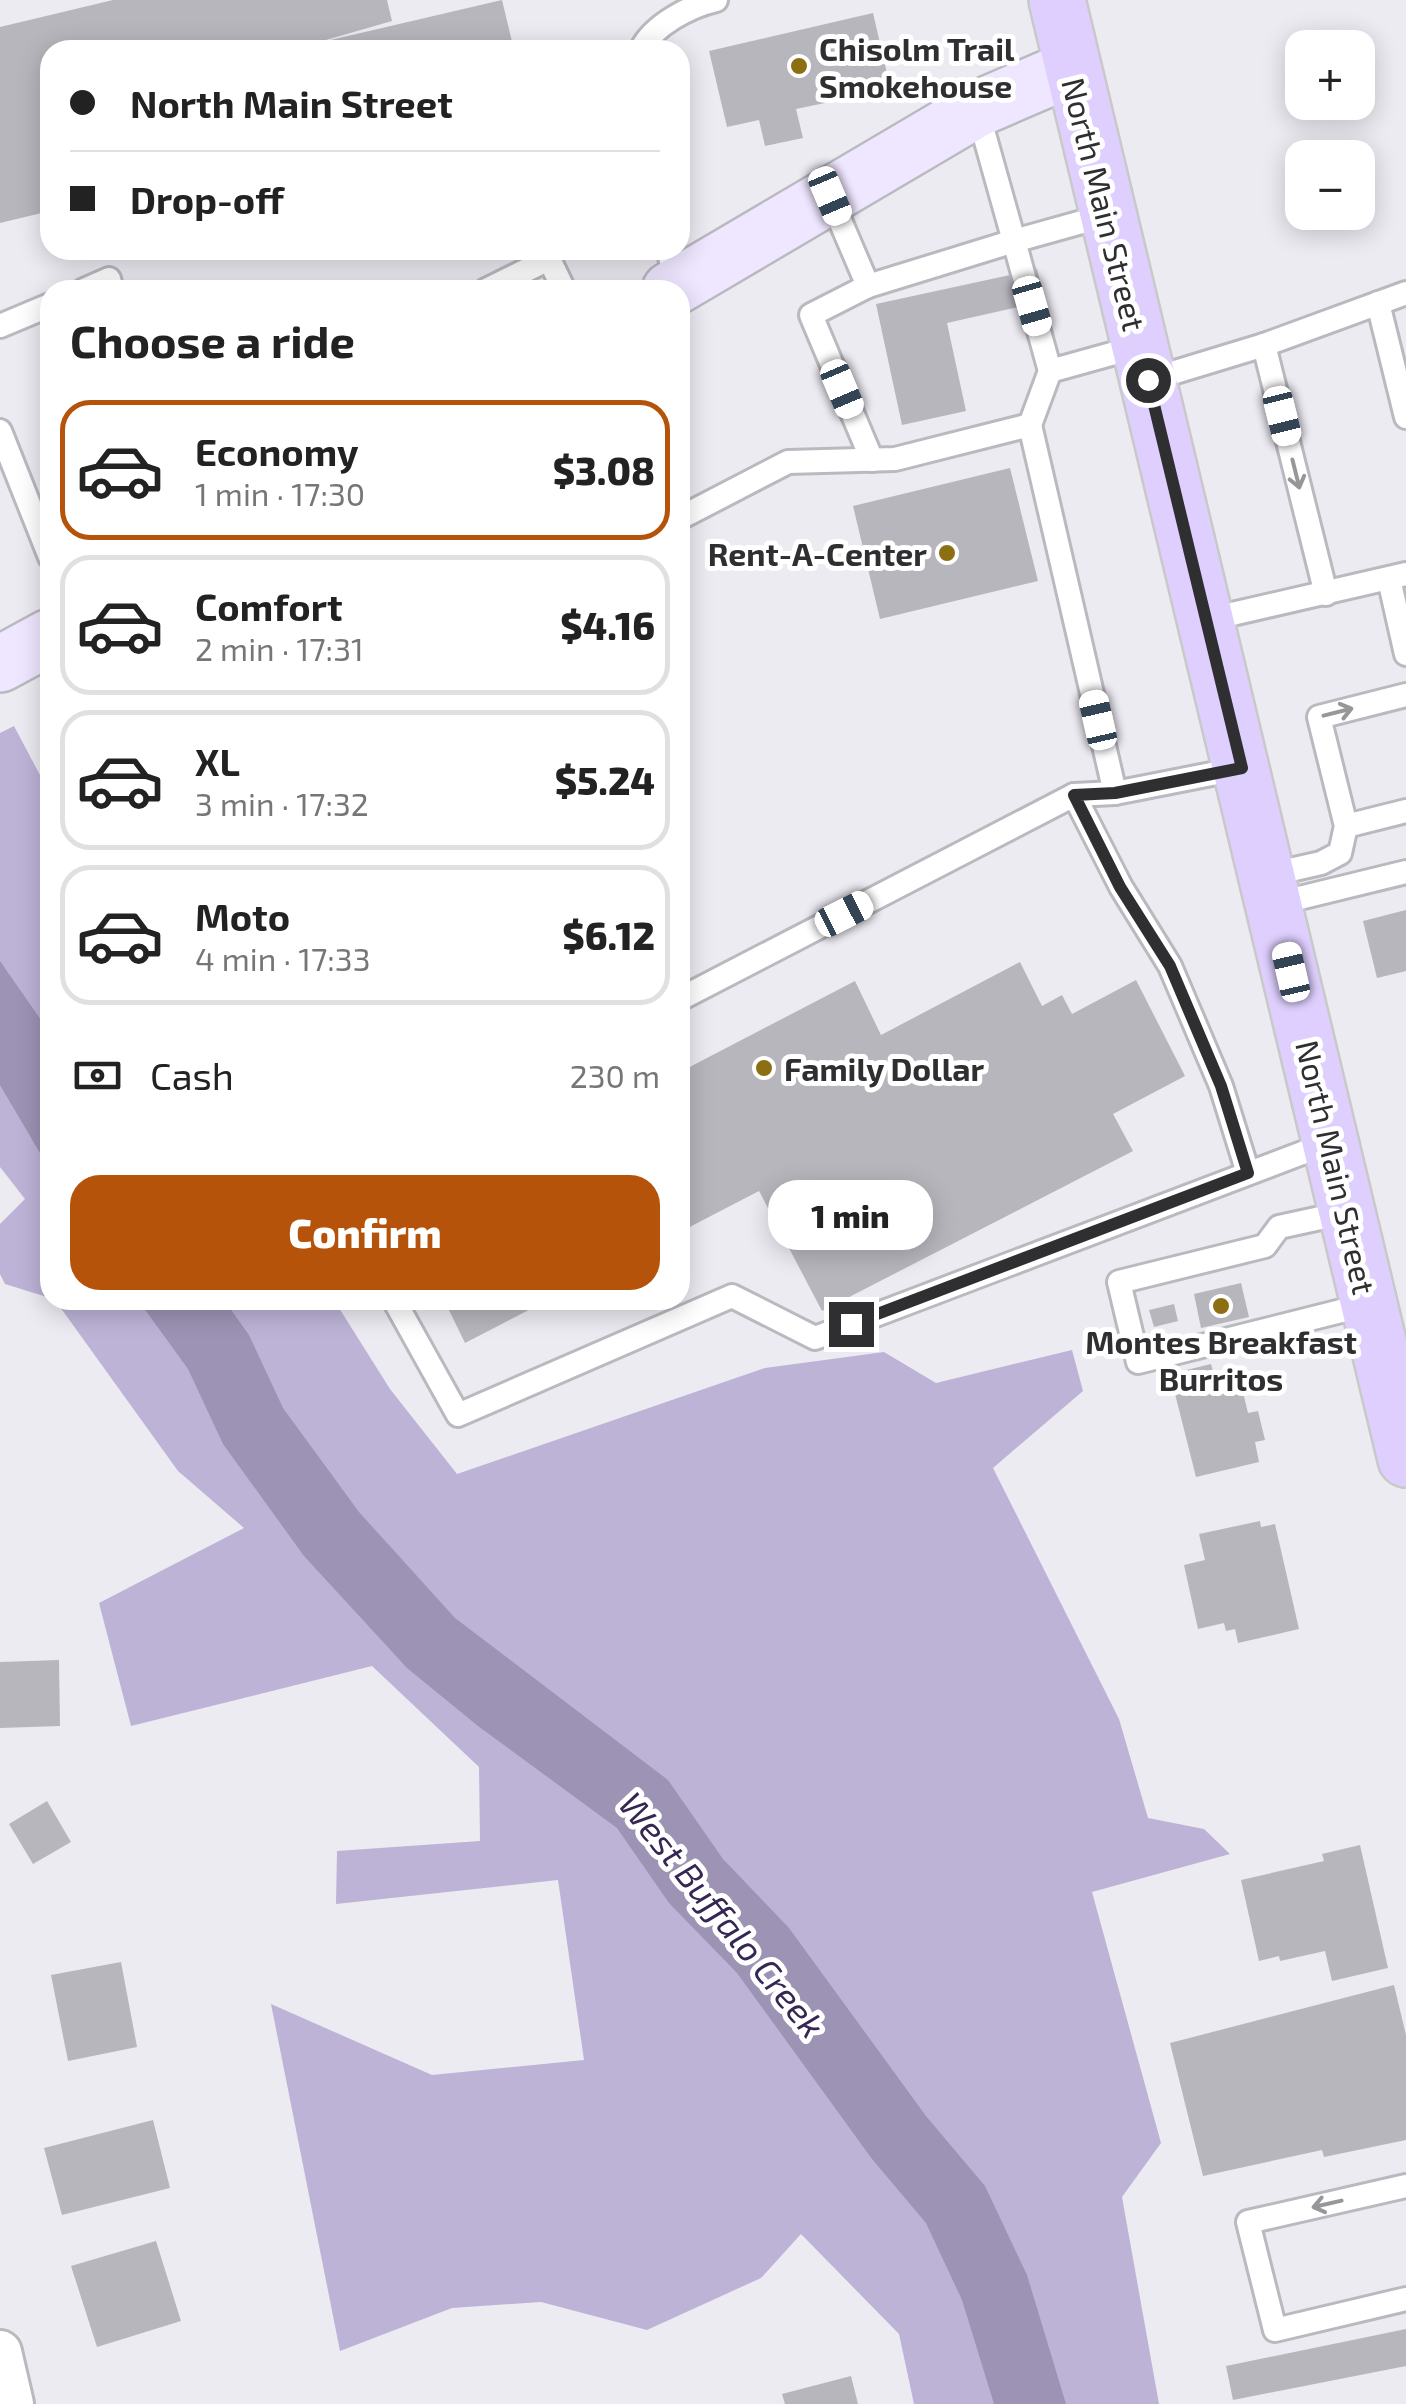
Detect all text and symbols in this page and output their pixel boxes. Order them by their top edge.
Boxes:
place label: Chisolm Trail Smokehouse [819,29,1015,104]
map controls [1285,30,1375,230]
button: + [1285,30,1375,120]
marker: Chisolm Trail Smokehouse [788,55,810,77]
street label: North Main Street [1055,73,1155,335]
text: North Main Street [130,80,453,126]
button: − [1285,140,1375,230]
car [804,163,856,229]
text: Drop-off [130,176,284,222]
car [1009,273,1055,339]
text: Choose a ride [70,313,355,367]
car [816,356,868,422]
route start [1126,358,1171,403]
car [1260,383,1304,449]
icon: car [75,425,165,515]
text: Economy [195,428,359,474]
text: $3.08 [553,447,655,493]
one-way arrow [1288,457,1306,489]
text: 1 min · 17:30 [195,474,365,512]
place label: Rent-A-Center [708,534,927,572]
marker: Rent-A-Center [936,542,958,564]
icon: car [75,580,165,670]
text: Comfort [195,583,343,629]
text: $4.16 [560,602,655,648]
text: 2 min · 17:31 [195,629,364,667]
car [1077,687,1119,753]
one-way arrow [1321,702,1353,720]
icon: car [75,735,165,825]
text: XL [195,738,240,784]
text: $5.24 [555,757,655,803]
text: 3 min · 17:32 [195,784,369,822]
car [810,887,878,941]
icon: car [75,890,165,980]
text: Moto [195,893,290,939]
text: $6.12 [562,912,655,958]
text: 4 min · 17:33 [195,939,370,977]
car [1270,939,1312,1005]
street label: North Main Street [1289,1036,1385,1298]
icon: cash [70,1048,125,1103]
place label: Family Dollar [784,1049,984,1088]
text: Cash [150,1052,234,1098]
text: 230 m [570,1056,660,1094]
marker: Family Dollar [753,1057,775,1079]
button: Confirm [70,1175,660,1290]
callout: 1 min [768,1179,934,1249]
text: 1 min [811,1196,890,1234]
marker: Montes Breakfast Burritos [1210,1295,1232,1317]
route end [829,1302,874,1347]
place label: Montes Breakfast Burritos [1085,1322,1357,1397]
water label: West Buffalo Creek [611,1783,835,2045]
one-way arrow [1312,2196,1344,2214]

